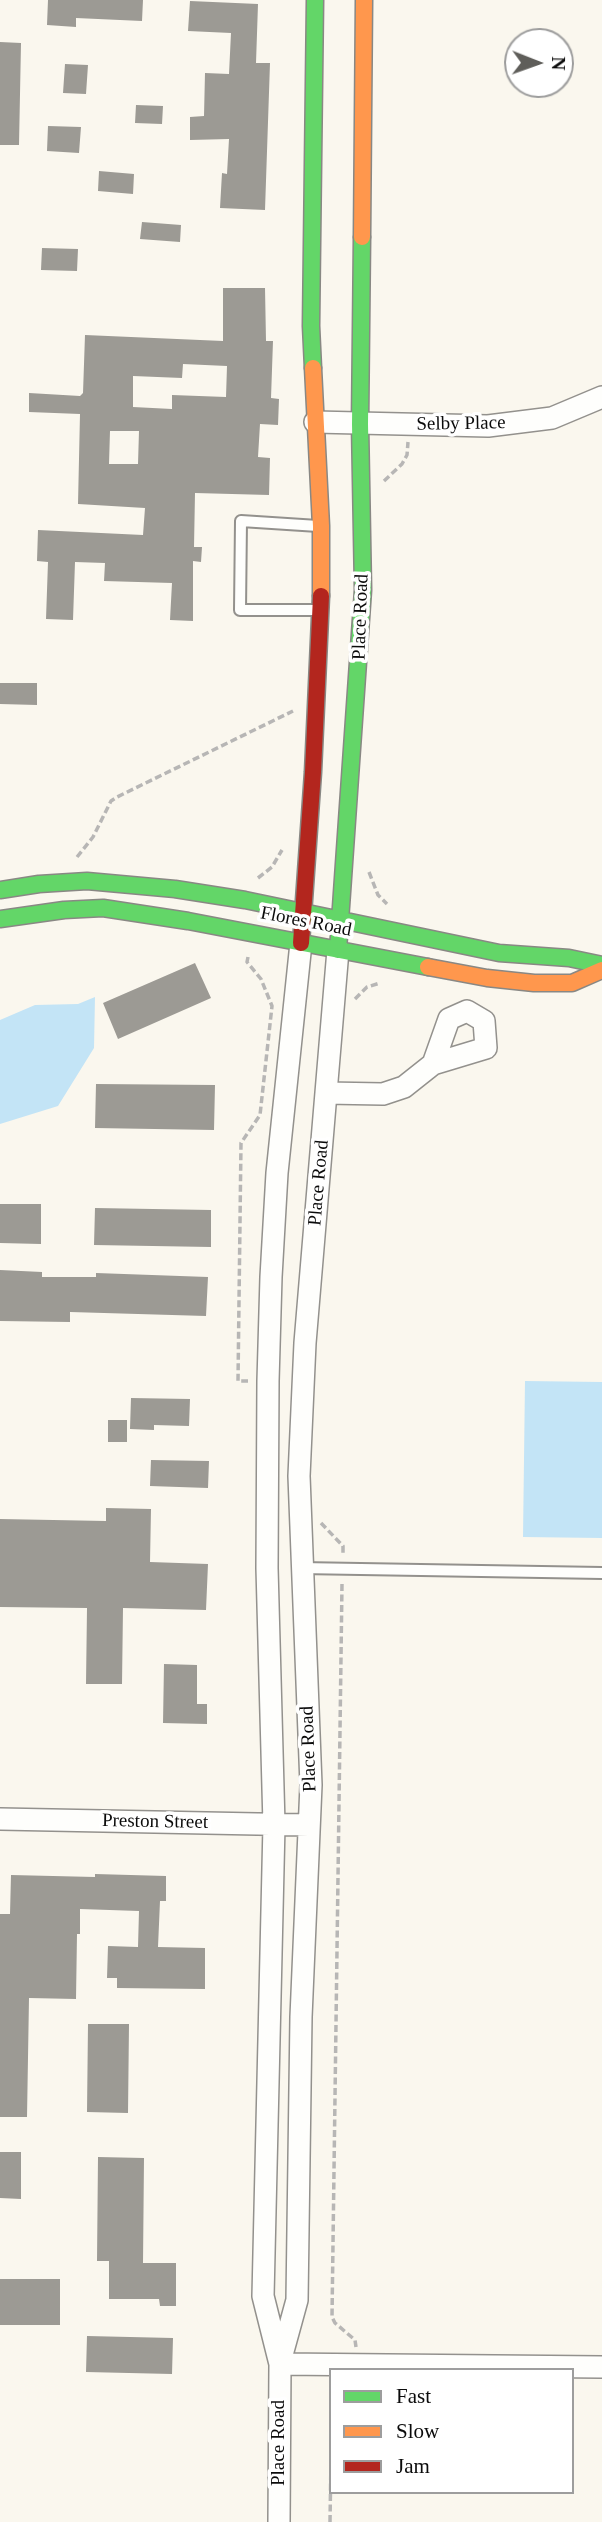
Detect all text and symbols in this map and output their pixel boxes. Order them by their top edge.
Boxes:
north arrow [504,28,574,98]
text: N [548,56,569,70]
street label: Selby Place [416,412,506,436]
street label: Place Road [348,574,374,660]
street label: Flores Road [258,902,354,942]
street label: Place Road [304,1139,334,1227]
street label: Place Road [296,1706,322,1792]
street label: Preston Street [102,1810,208,1834]
legend [329,2368,574,2494]
text: Fast [396,2384,431,2408]
street label: Place Road [268,2400,290,2486]
text: Slow [396,2419,439,2443]
text: Jam [396,2454,430,2478]

